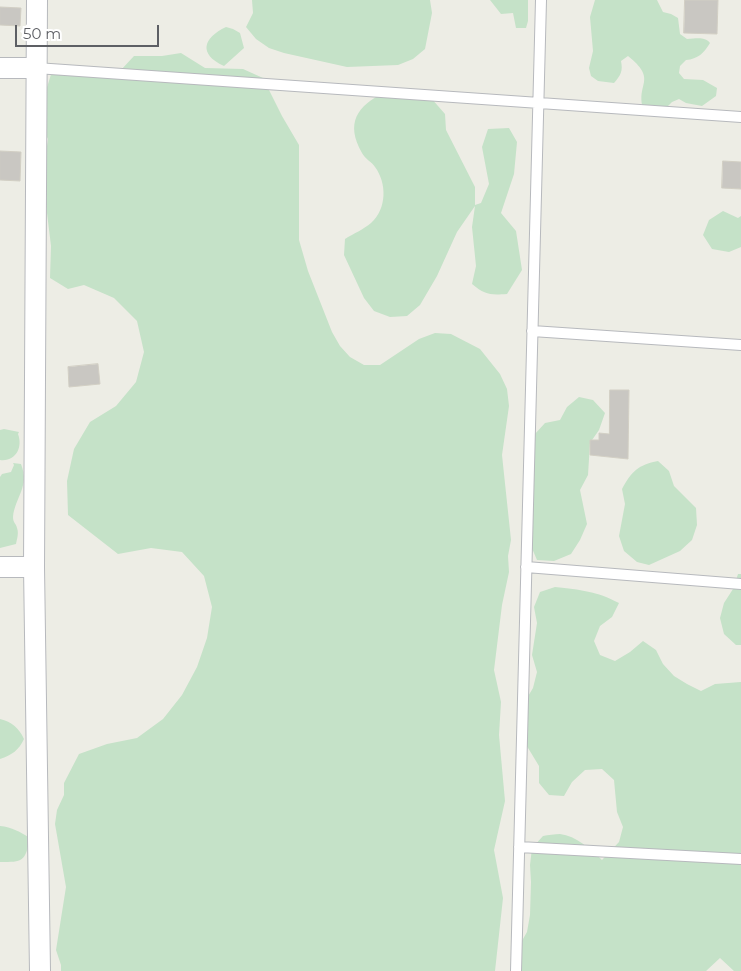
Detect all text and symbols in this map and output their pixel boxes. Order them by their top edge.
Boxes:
scale bar [18,15,161,47]
text: 50 m [23,24,61,43]

